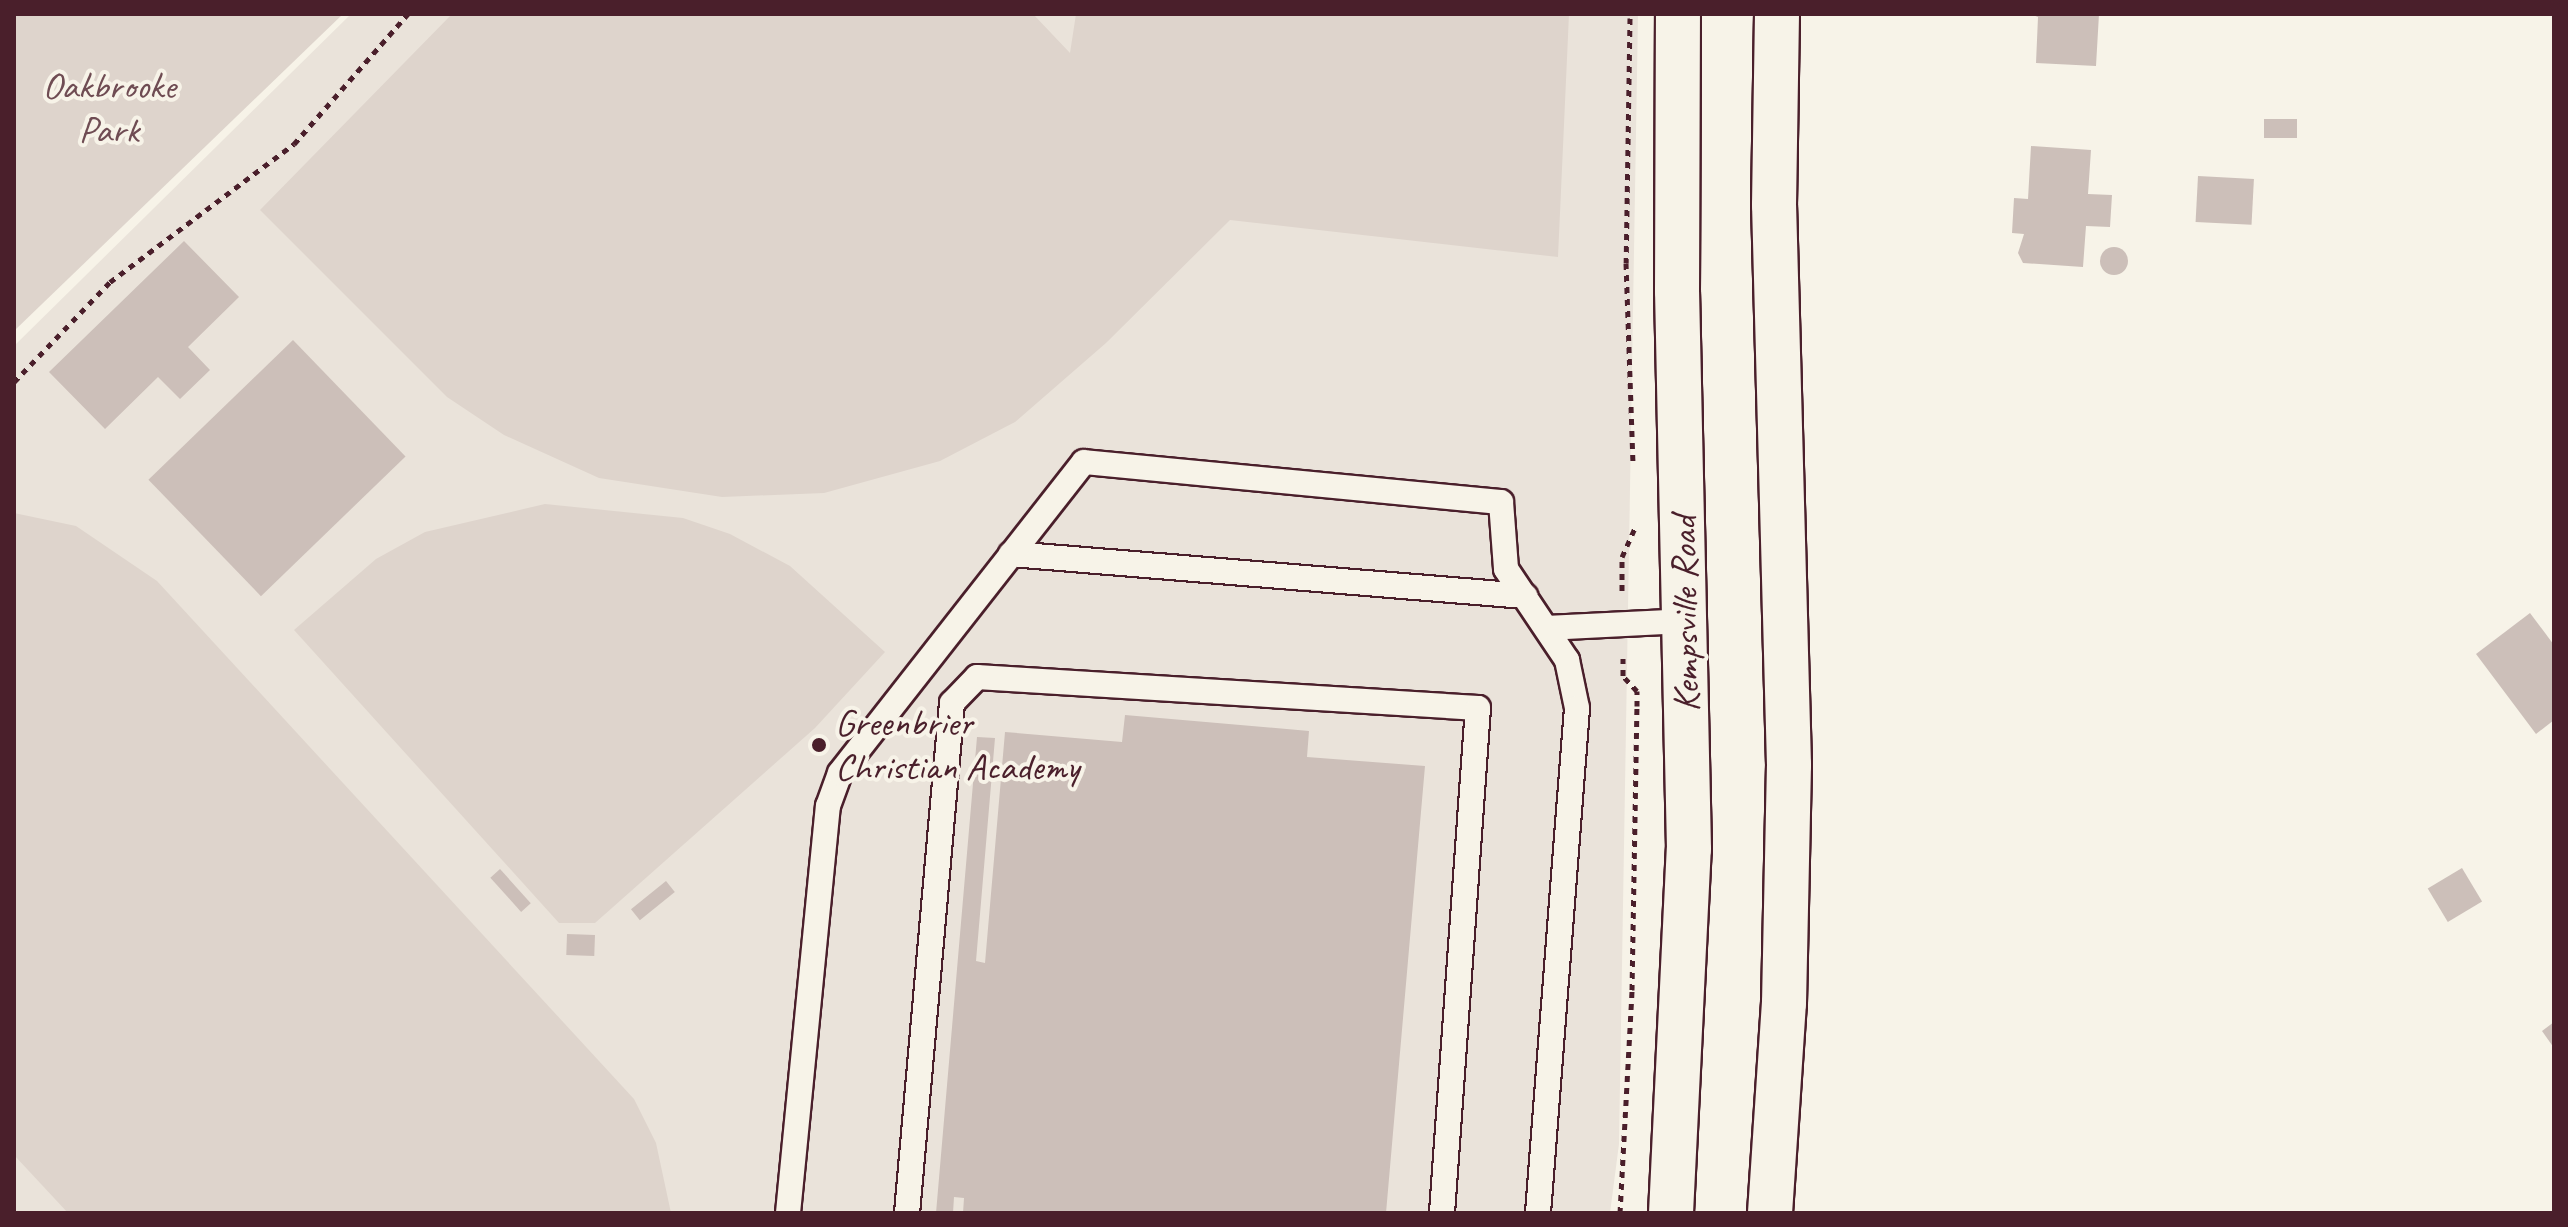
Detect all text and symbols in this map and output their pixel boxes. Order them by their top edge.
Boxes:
park label: Oakbrooke Park [43,63,175,152]
street label: Kempsville Road [1660,516,1710,712]
place label: Greenbrier Christian Academy [835,700,1077,790]
marker: Greenbrier Christian Academy [810,736,828,754]

